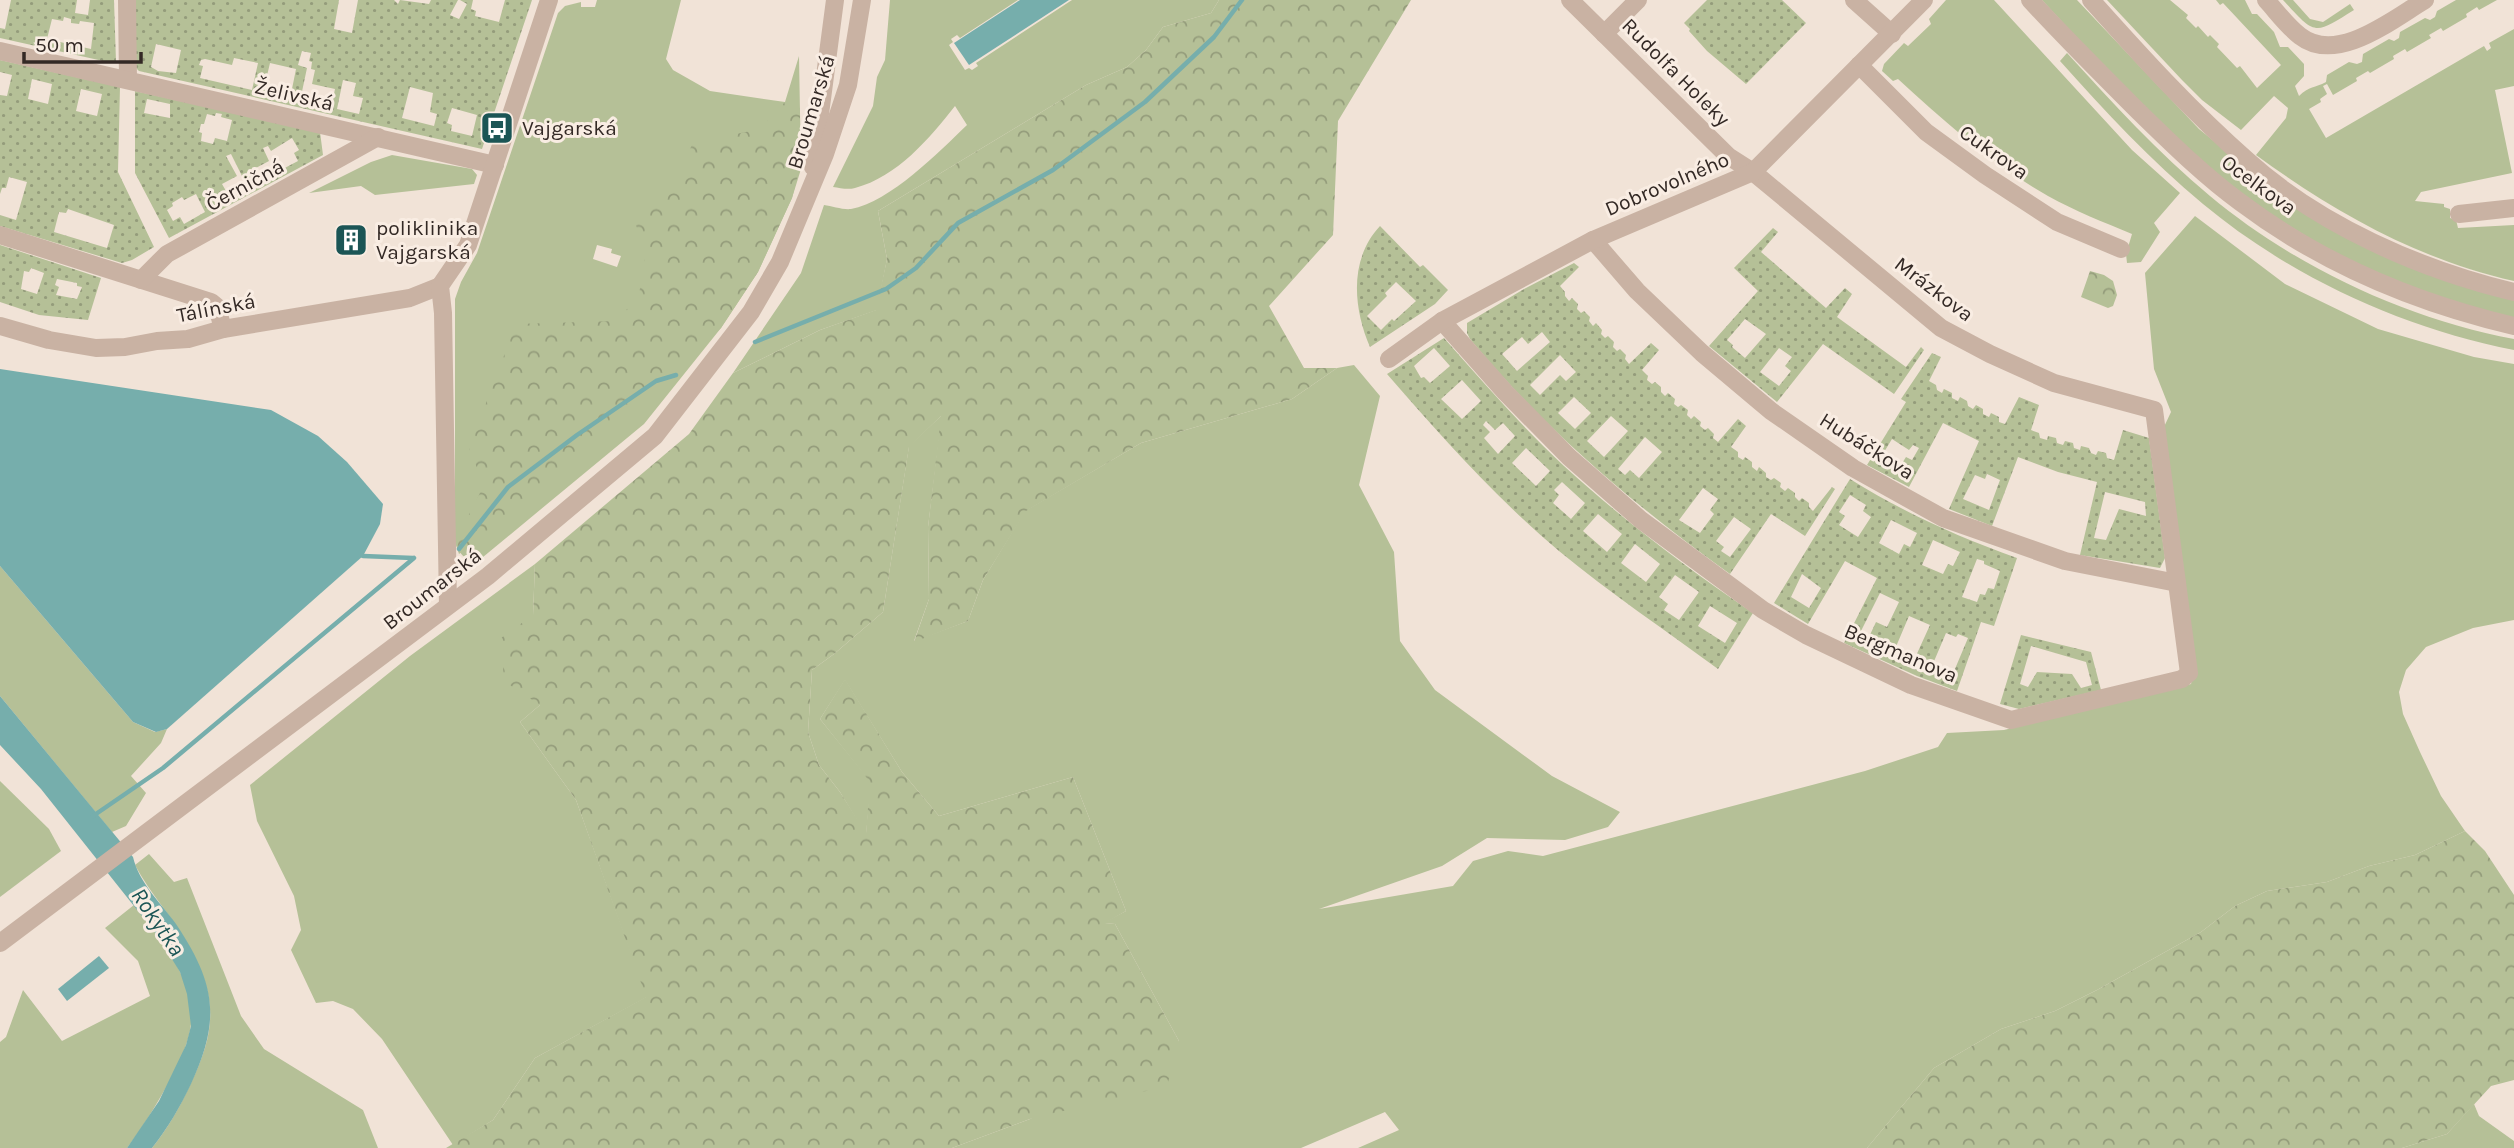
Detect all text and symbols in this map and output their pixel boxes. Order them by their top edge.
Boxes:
street label: Rudolfa Holeky [1617,13,1735,131]
scale bar [24,21,142,65]
text: 50 m [35,33,84,57]
street label: Broumarská [782,52,840,172]
street label: Želivská [252,74,336,116]
bus stop icon: Vajgarská [478,109,516,147]
place label: Vajgarská [522,116,617,140]
street label: Cukrova [1955,120,2033,184]
street label: Dobrovolného [1601,147,1733,221]
street label: Ocelkova [2217,150,2301,220]
street label: Černičná [202,154,288,216]
place label: poliklinika Vajgarská [376,216,478,264]
building icon: poliklinika Vajgarská [332,221,370,259]
street label: Mrázkova [1890,252,1978,326]
street label: Tálínská [175,289,257,327]
street label: Hubáčkova [1815,407,1919,485]
street label: Broumarská [378,543,486,635]
street label: Bergmanova [1841,618,1961,688]
water label: Rokytka [125,883,191,961]

